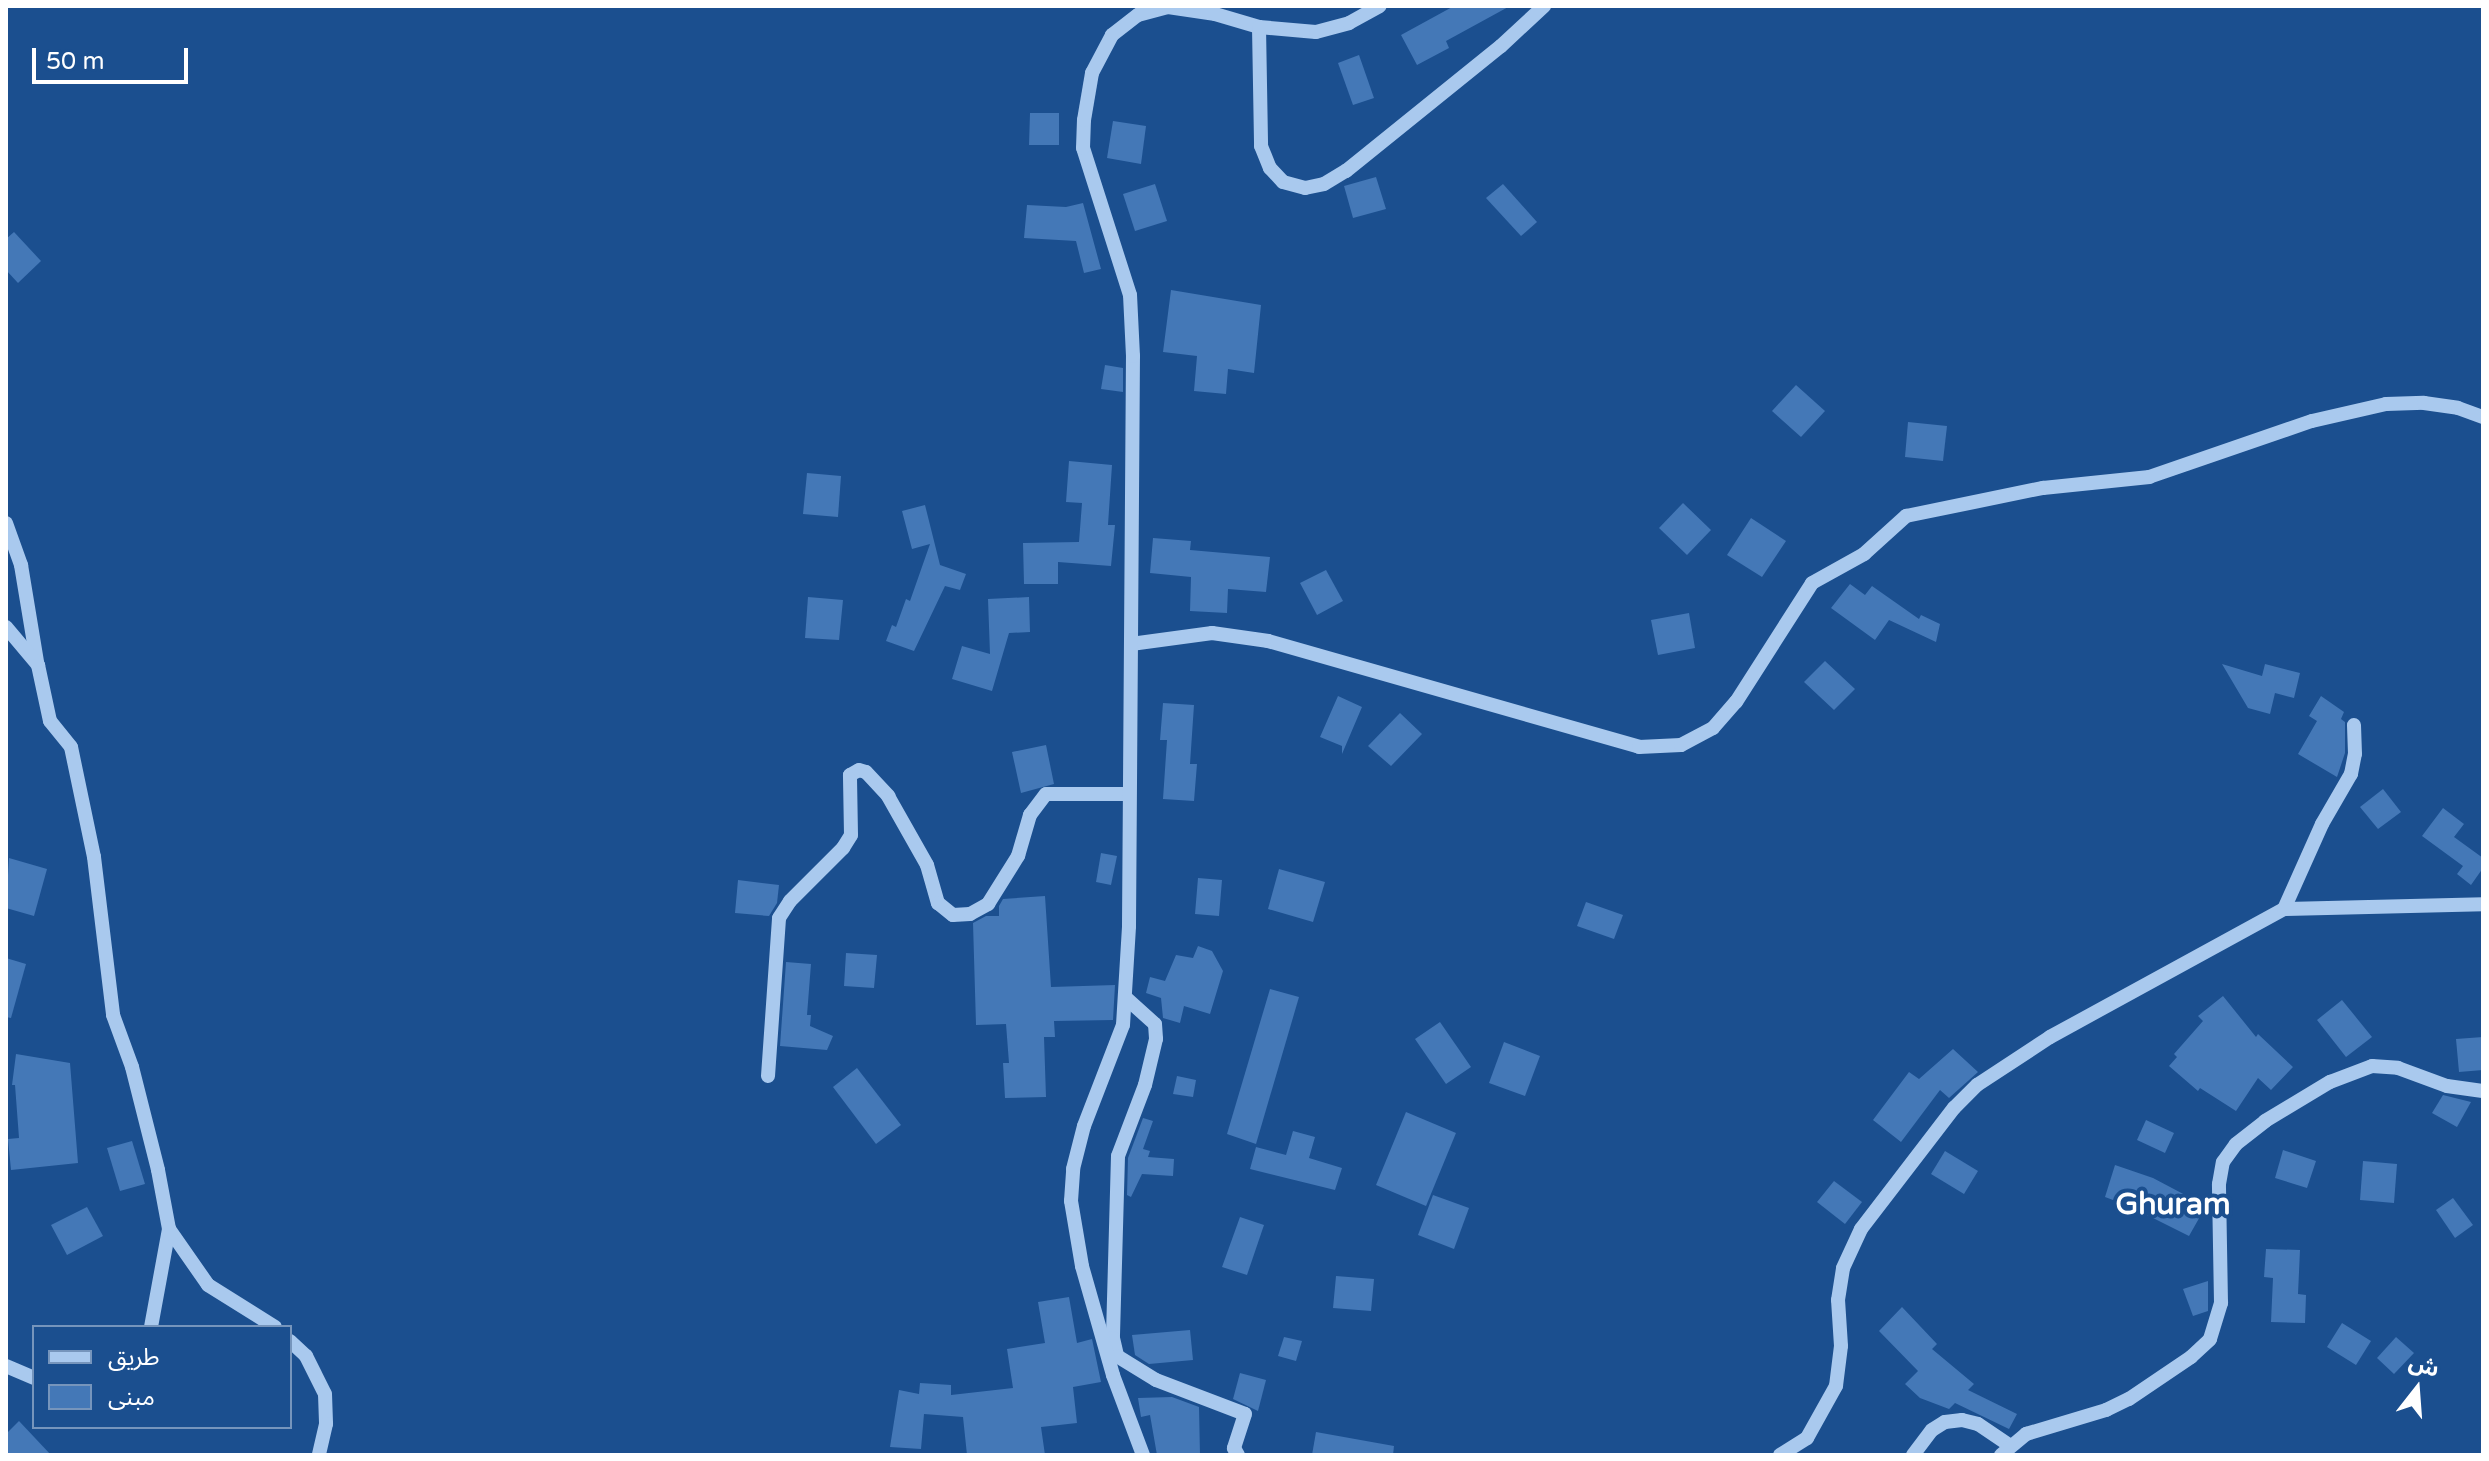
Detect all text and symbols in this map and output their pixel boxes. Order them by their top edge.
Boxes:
scale bar [36,32,192,82]
text: 50 m [46,47,104,76]
district label: Ghuram [2115,1187,2231,1223]
legend [32,1325,292,1429]
text: طريق [108,1343,160,1372]
north arrow [2377,1349,2457,1429]
text: ش [2406,1349,2442,1383]
text: مبنى [108,1383,155,1412]

